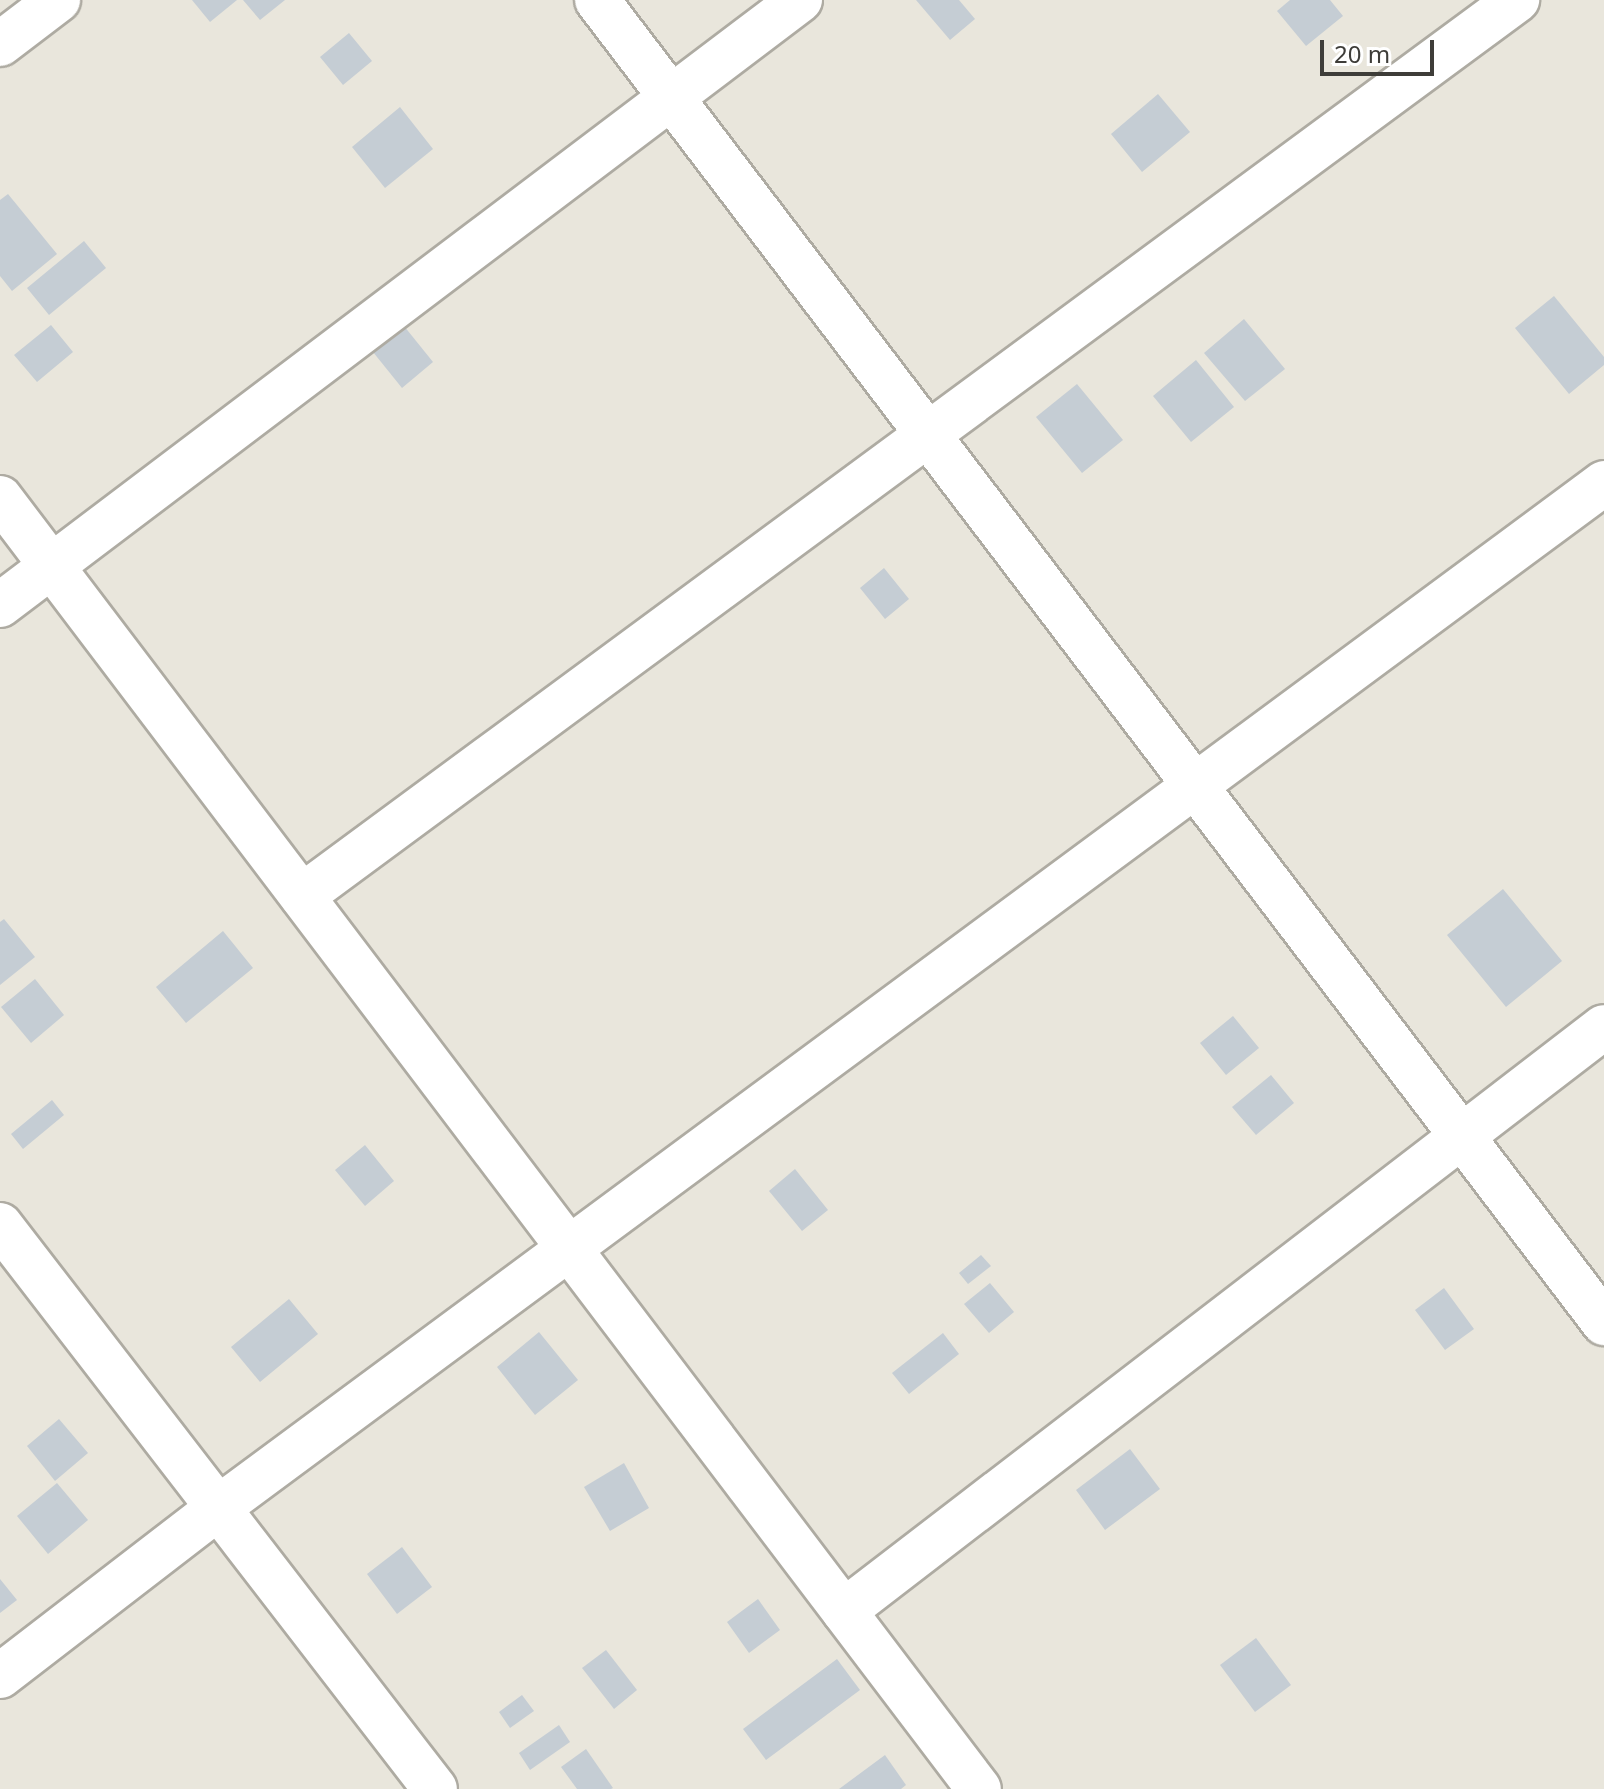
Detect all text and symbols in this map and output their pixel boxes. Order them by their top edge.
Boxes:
scale bar [1324,24,1438,74]
text: 20 m [1334,37,1390,70]

